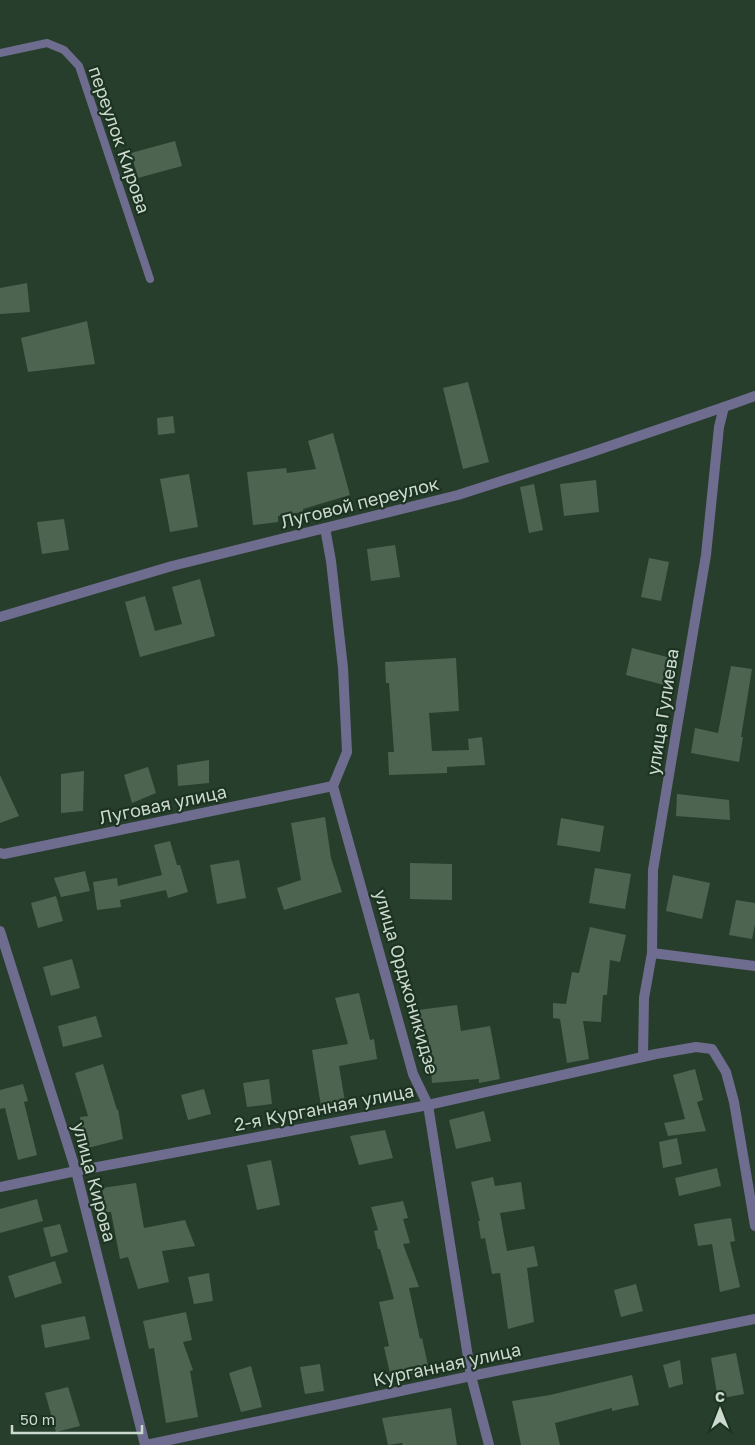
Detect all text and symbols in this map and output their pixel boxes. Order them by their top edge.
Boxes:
street label: переулок Кирова [84,63,155,216]
street label: Луговой переулок [278,472,441,532]
street label: улица Гулиева [641,647,683,777]
street label: Луговая улица [97,780,229,828]
street label: улица Орджоникидзе [370,887,444,1077]
street label: 2-я Курганная улица [232,1079,416,1135]
street label: улица Кирова [68,1119,122,1244]
street label: Курганная улица [371,1338,523,1390]
north arrow [695,1385,745,1435]
text: С [715,1388,725,1405]
scale bar [12,1402,142,1434]
text: 50 m [20,1410,55,1428]

